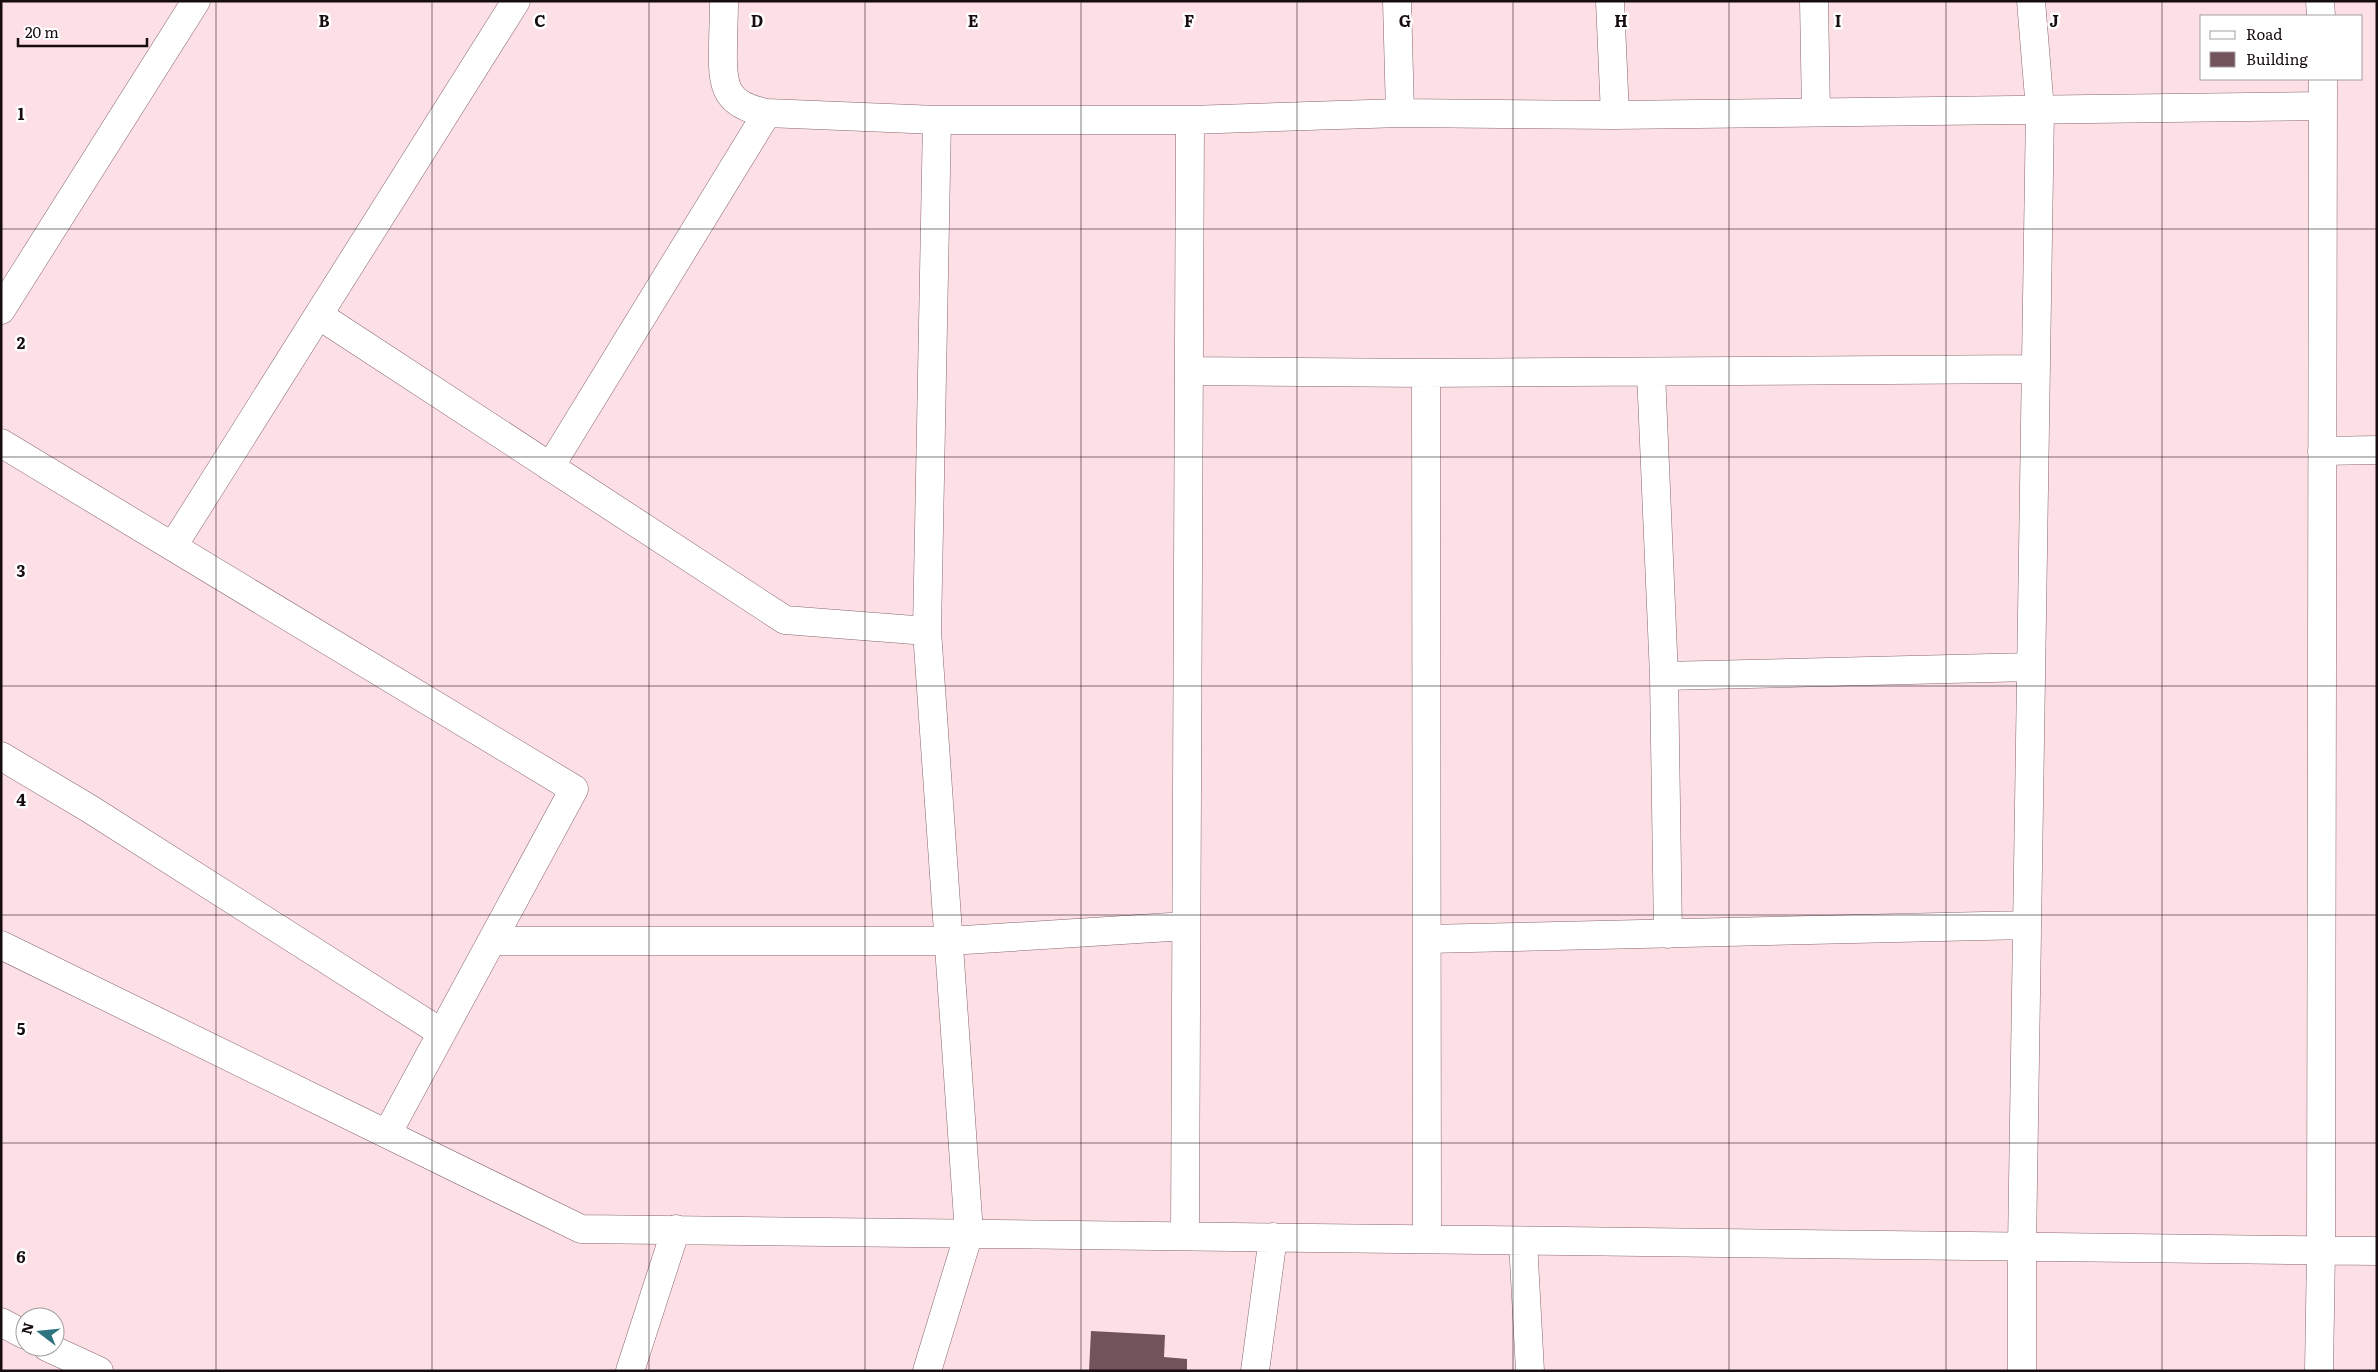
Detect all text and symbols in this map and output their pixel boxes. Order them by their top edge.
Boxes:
text: B [318,8,330,32]
text: C [534,8,546,32]
text: D [751,8,763,32]
text: E [968,8,979,32]
text: F [1184,8,1194,32]
text: G [1399,8,1411,32]
text: H [1614,8,1628,32]
text: I [1835,8,1841,32]
text: J [2049,8,2059,32]
scale bar [18,15,146,47]
legend [2200,15,2363,80]
text: 20 m [25,20,59,43]
text: Road [2246,22,2282,45]
text: Building [2246,47,2308,70]
text: 1 [18,101,25,125]
text: 2 [17,330,26,354]
text: 3 [17,558,26,582]
text: 4 [16,787,26,811]
text: 5 [17,1016,26,1040]
text: 6 [16,1244,26,1268]
north arrow [15,1307,65,1357]
text: N [15,1319,38,1337]

